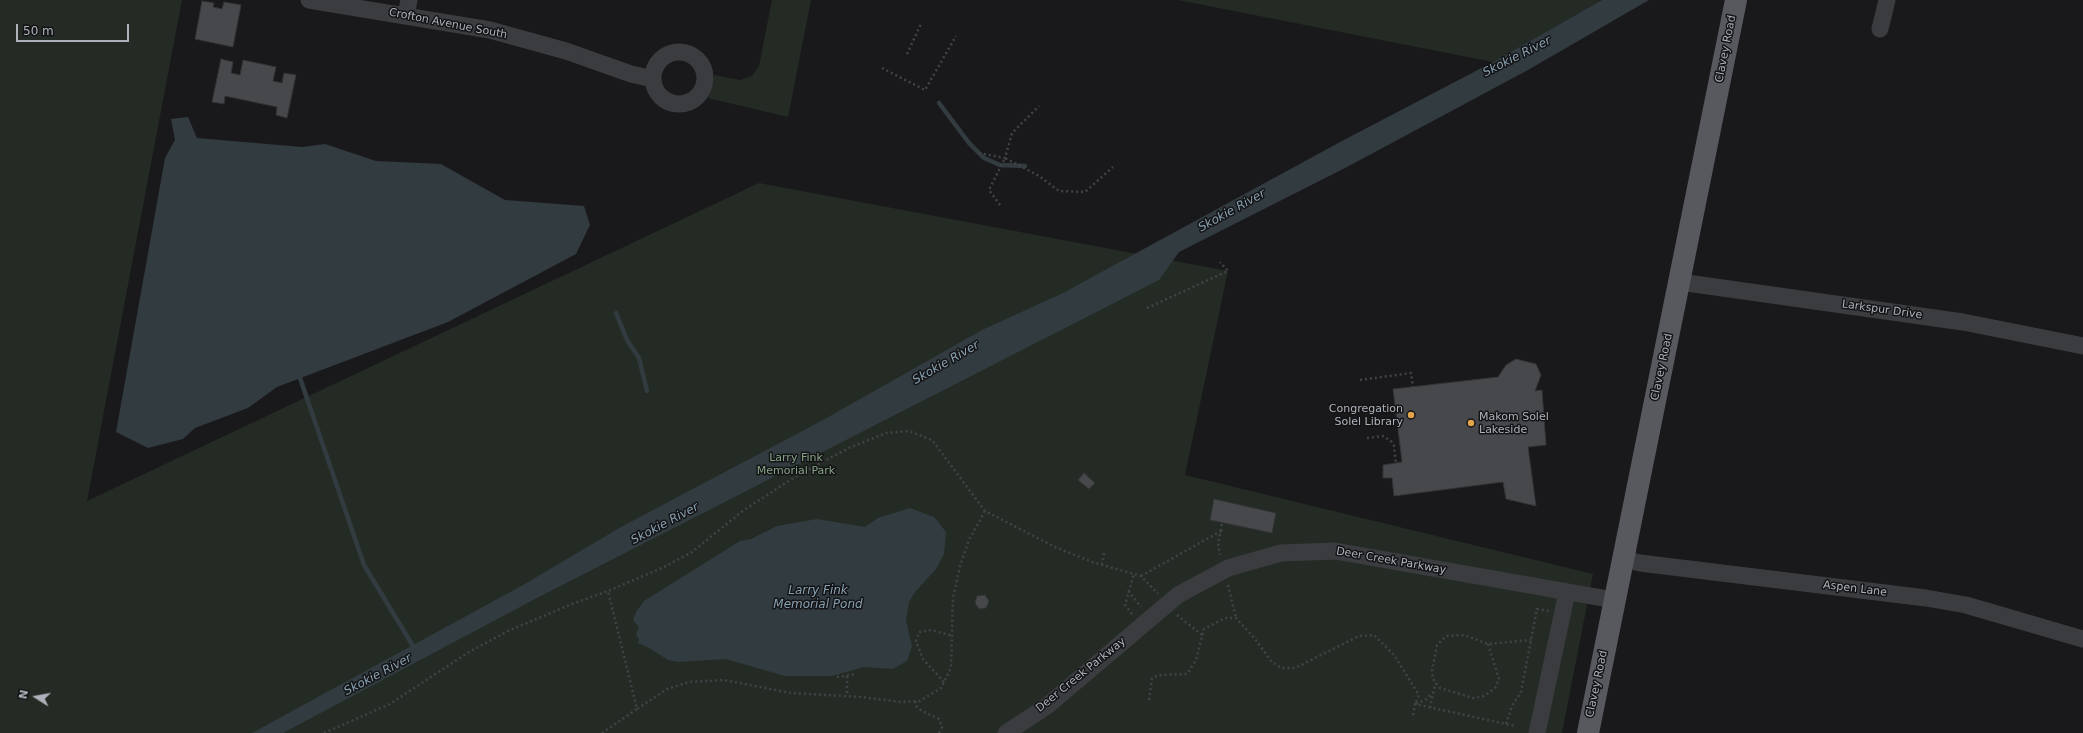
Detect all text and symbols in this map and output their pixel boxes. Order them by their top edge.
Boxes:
street label: Crofton Avenue South [388,6,508,42]
street label: Clavey Road [1713,14,1739,84]
scale bar [18,16,131,42]
text: 50 m [23,24,54,38]
water label: Skokie River [1481,34,1553,80]
water label: Skokie River [1196,187,1268,235]
street label: Larkspur Drive [1841,298,1923,322]
street label: Clavey Road [1648,332,1676,402]
water label: Skokie River [910,338,982,388]
place label: Congregation Solel Library [1329,402,1403,428]
marker: Congregation Solel Library [1406,410,1416,420]
place label: Makom Solel Lakeside [1479,410,1549,436]
marker: Makom Solel Lakeside [1466,418,1476,428]
park label: Larry Fink Memorial Park [757,451,835,477]
water label: Skokie River [629,500,701,548]
street label: Deer Creek Parkway [1335,545,1447,577]
street label: Aspen Lane [1822,579,1888,599]
water label: Larry Fink Memorial Pond [773,584,863,612]
street label: Deer Creek Parkway [1034,635,1128,715]
street label: Clavey Road [1583,649,1611,719]
water label: Skokie River [342,651,414,699]
north arrow [16,677,56,717]
text: N [16,689,31,700]

